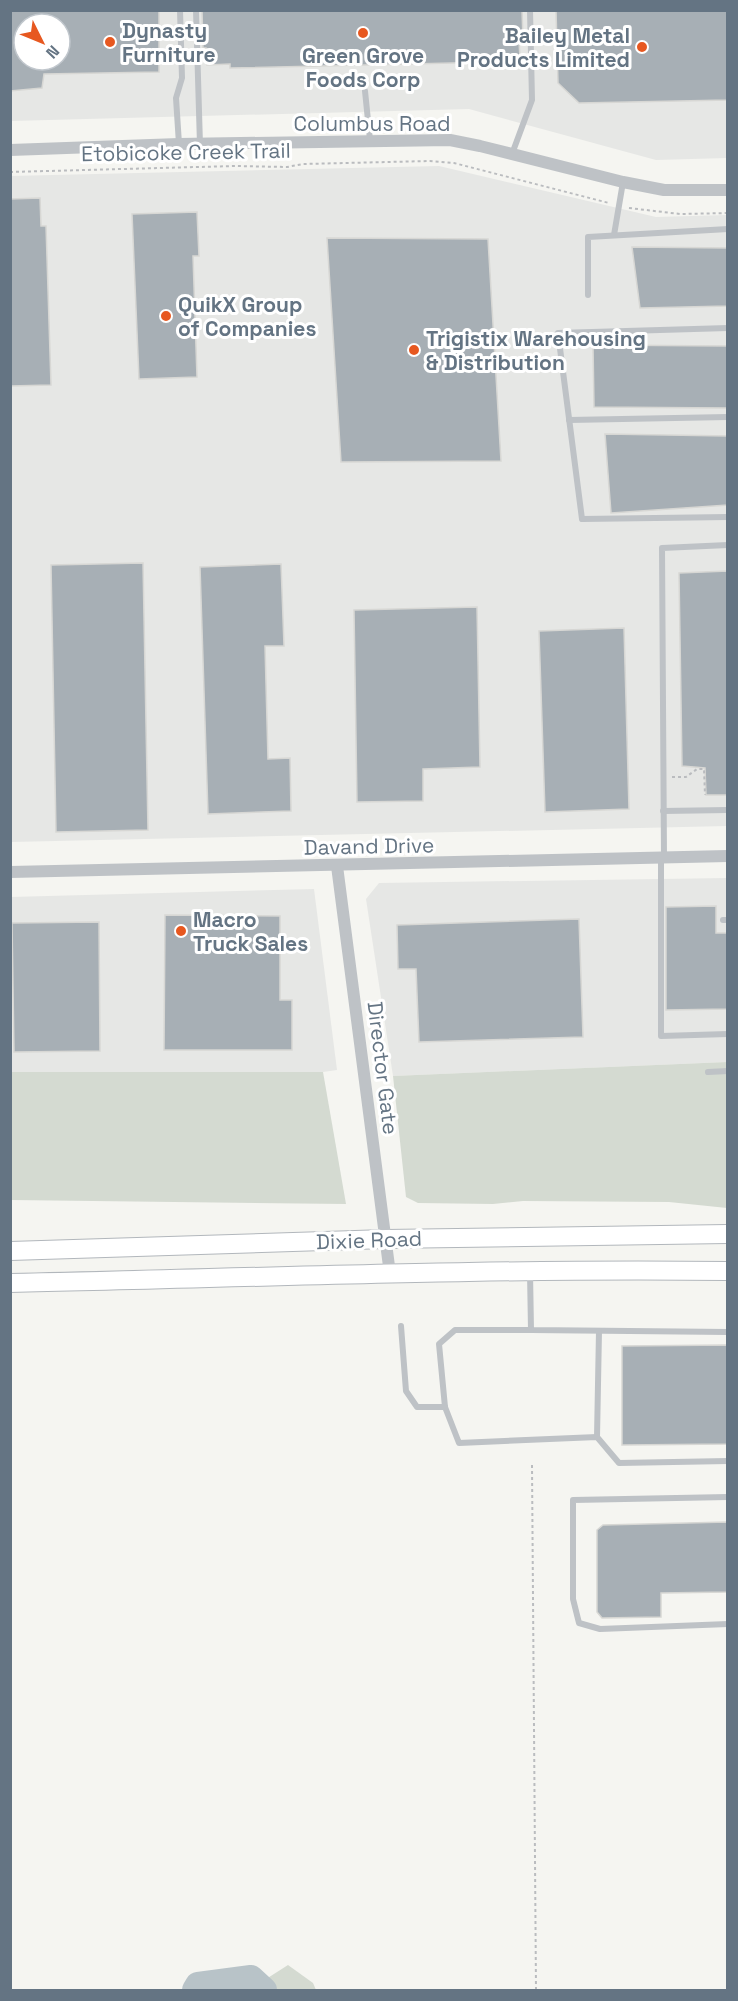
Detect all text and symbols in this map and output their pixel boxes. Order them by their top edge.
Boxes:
north arrow [12,12,72,72]
place label: Dynasty Furniture [122,17,216,68]
place label: Bailey Metal Products Limited [457,22,630,73]
marker: Green Grove Foods Corp [356,26,370,40]
marker: Dynasty Furniture [103,35,117,49]
marker: Bailey Metal Products Limited [635,40,649,54]
text: N [41,41,64,63]
place label: Green Grove Foods Corp [302,42,424,93]
street label: Columbus Road [294,110,450,137]
street label: Etobicoke Creek Trail [81,137,291,167]
place label: QuikX Group of Companies [178,291,317,342]
marker: QuikX Group of Companies [159,309,173,323]
place label: Trigistix Warehousing & Distribution [426,325,646,376]
marker: Trigistix Warehousing & Distribution [407,343,421,357]
street label: Davand Drive [303,831,435,861]
place label: Macro Truck Sales [193,906,308,957]
marker: Macro Truck Sales [174,924,188,938]
street label: Director Gate [361,1000,405,1136]
street label: Dixie Road [316,1225,422,1255]

